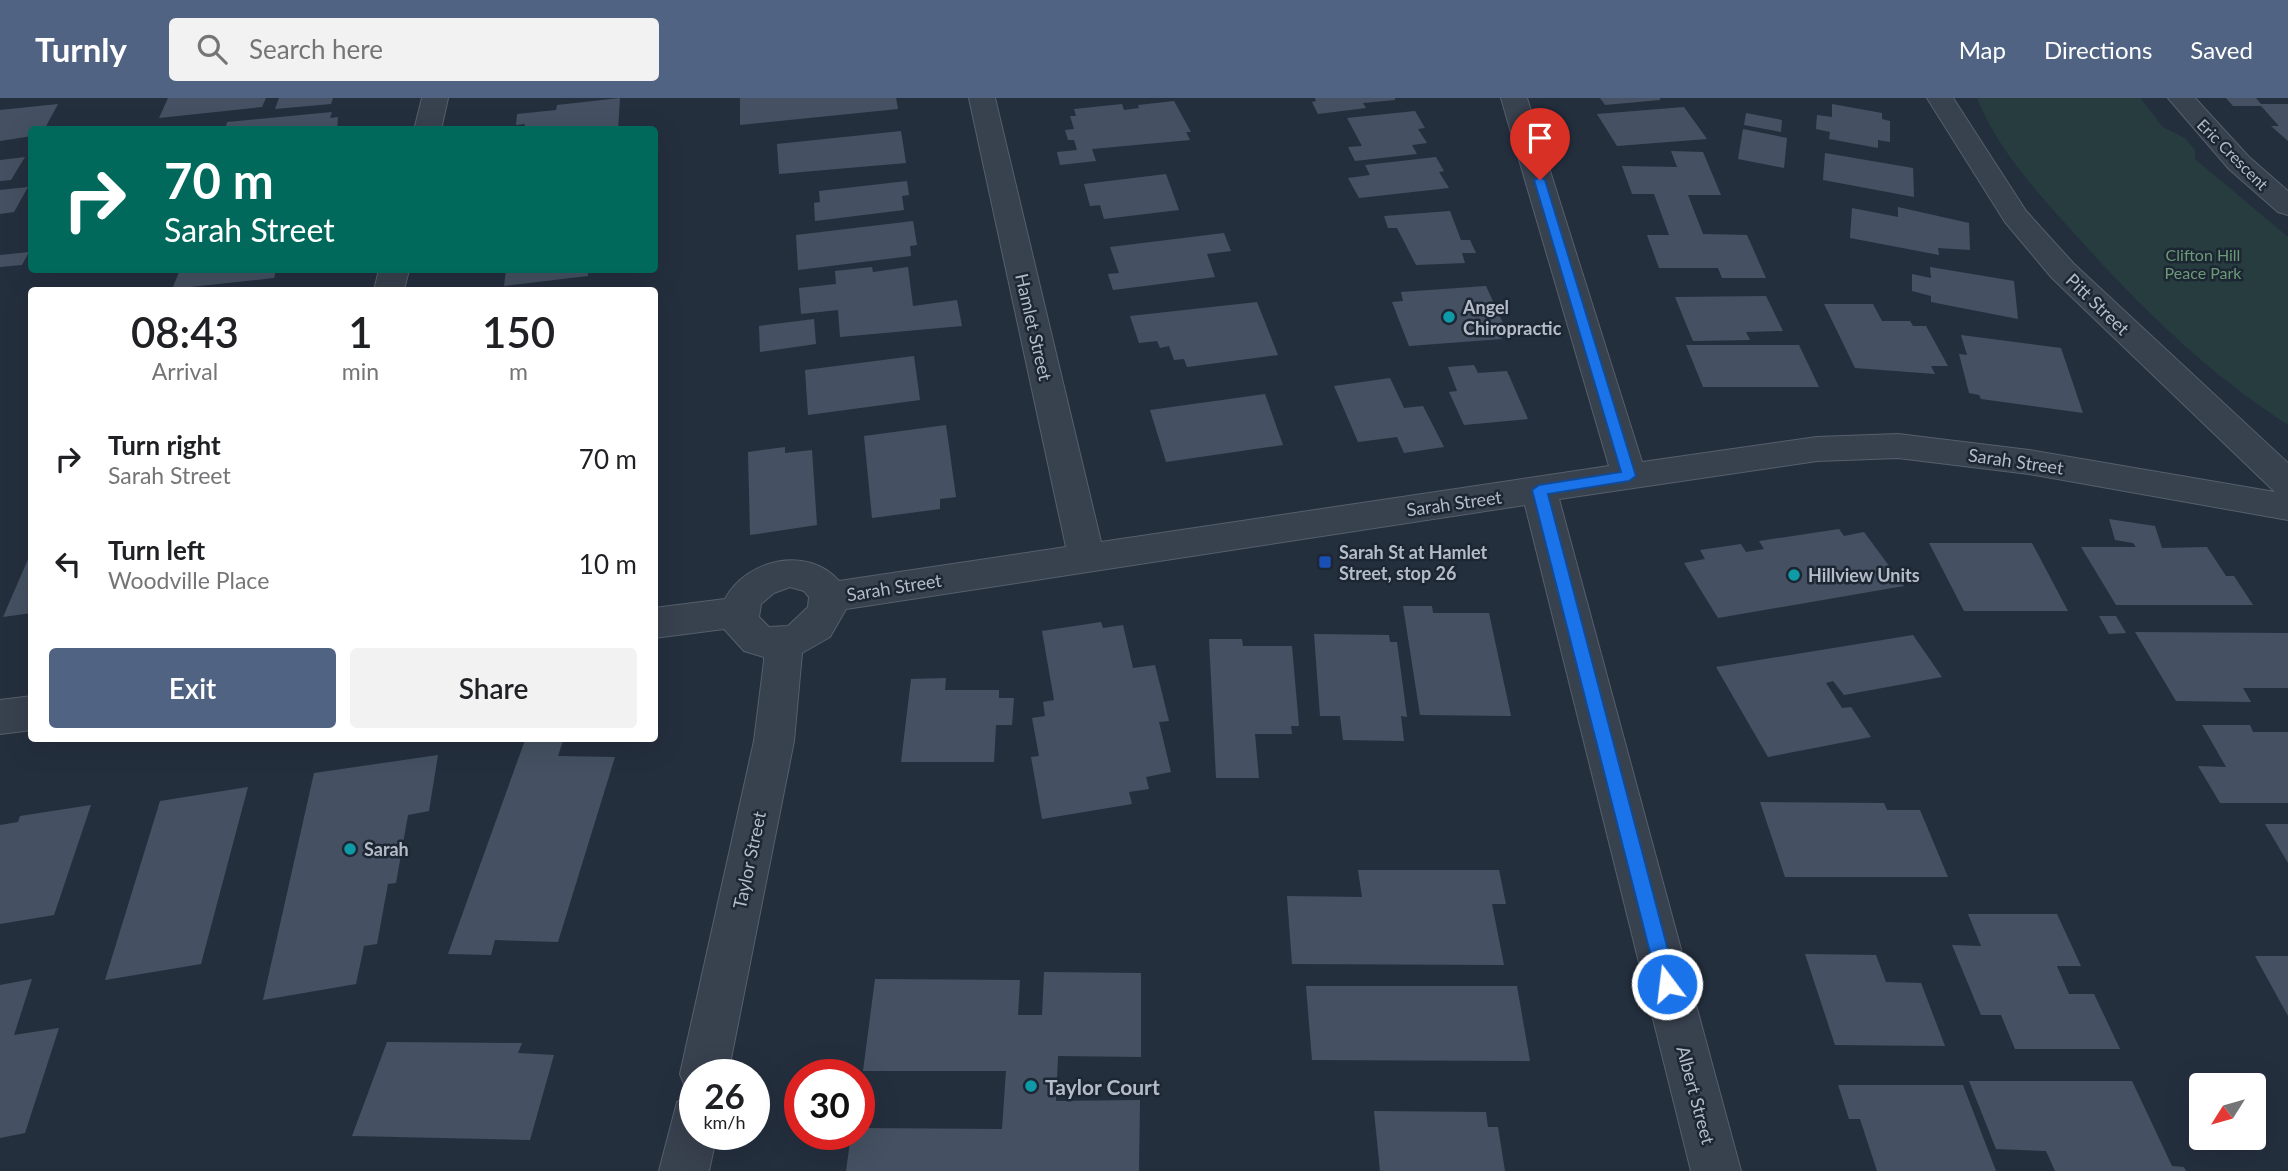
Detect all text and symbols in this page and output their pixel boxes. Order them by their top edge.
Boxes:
search box [169,18,659,81]
text: Turnly [35,29,127,69]
icon: search [193,30,231,68]
text: Search here [249,33,383,65]
text: Map [1959,35,2006,64]
text: Directions [2044,35,2152,64]
text: Saved [2190,35,2253,64]
pin [1510,108,1570,180]
street label: Eric Crescent [2194,115,2273,194]
icon: arrive [1521,119,1559,157]
text: 70 m [164,151,274,209]
icon: right [49,154,140,245]
text: Sarah Street [164,210,335,249]
park label: Clifton Hill Peace Park [2165,245,2242,282]
street label: Pitt Street [2062,269,2135,340]
street label: Hamlet Street [1011,271,1057,383]
place label: Angel Chiropractic [1462,296,1562,339]
text: 08:43 [131,307,239,357]
text: 1 [348,307,373,357]
text: 150 [482,307,555,357]
marker: Angel Chiropractic [1441,309,1457,325]
text: Arrival [152,357,218,385]
text: min [342,357,379,385]
text: m [509,357,528,385]
text: Turn right [108,429,221,461]
icon: right [49,440,87,478]
text: 70 m [579,443,637,475]
street label: Sarah Street [1967,443,2066,479]
text: Sarah Street [108,461,231,489]
street label: Sarah Street [1405,485,1504,521]
text: Turn left [108,534,205,566]
place label: Sarah St at Hamlet Street, stop 26 [1339,541,1488,584]
icon: left [49,545,87,583]
text: 10 m [579,548,637,580]
marker: Sarah St at Hamlet Street, stop 26 [1317,554,1333,570]
place label: Hillview Units [1808,564,1920,586]
text: Woodville Place [108,566,269,594]
marker: Hillview Units [1786,567,1802,583]
street label: Sarah Street [845,569,944,605]
button: Exit [49,648,336,728]
button: Share [350,648,637,728]
street label: Taylor Street [728,809,770,911]
place label: Sarah [364,838,409,860]
marker: Sarah [342,841,358,857]
position arrow [1630,947,1704,1021]
street label: Albert Street [1672,1043,1720,1147]
speed limit sign: 30 [784,1059,875,1150]
north arrow [2189,1073,2266,1150]
map controls [2189,1073,2266,1150]
text: 26 [704,1074,745,1116]
place label: Taylor Court [1045,1074,1160,1099]
marker: Taylor Court [1023,1078,1039,1094]
text: km/h [703,1111,746,1133]

